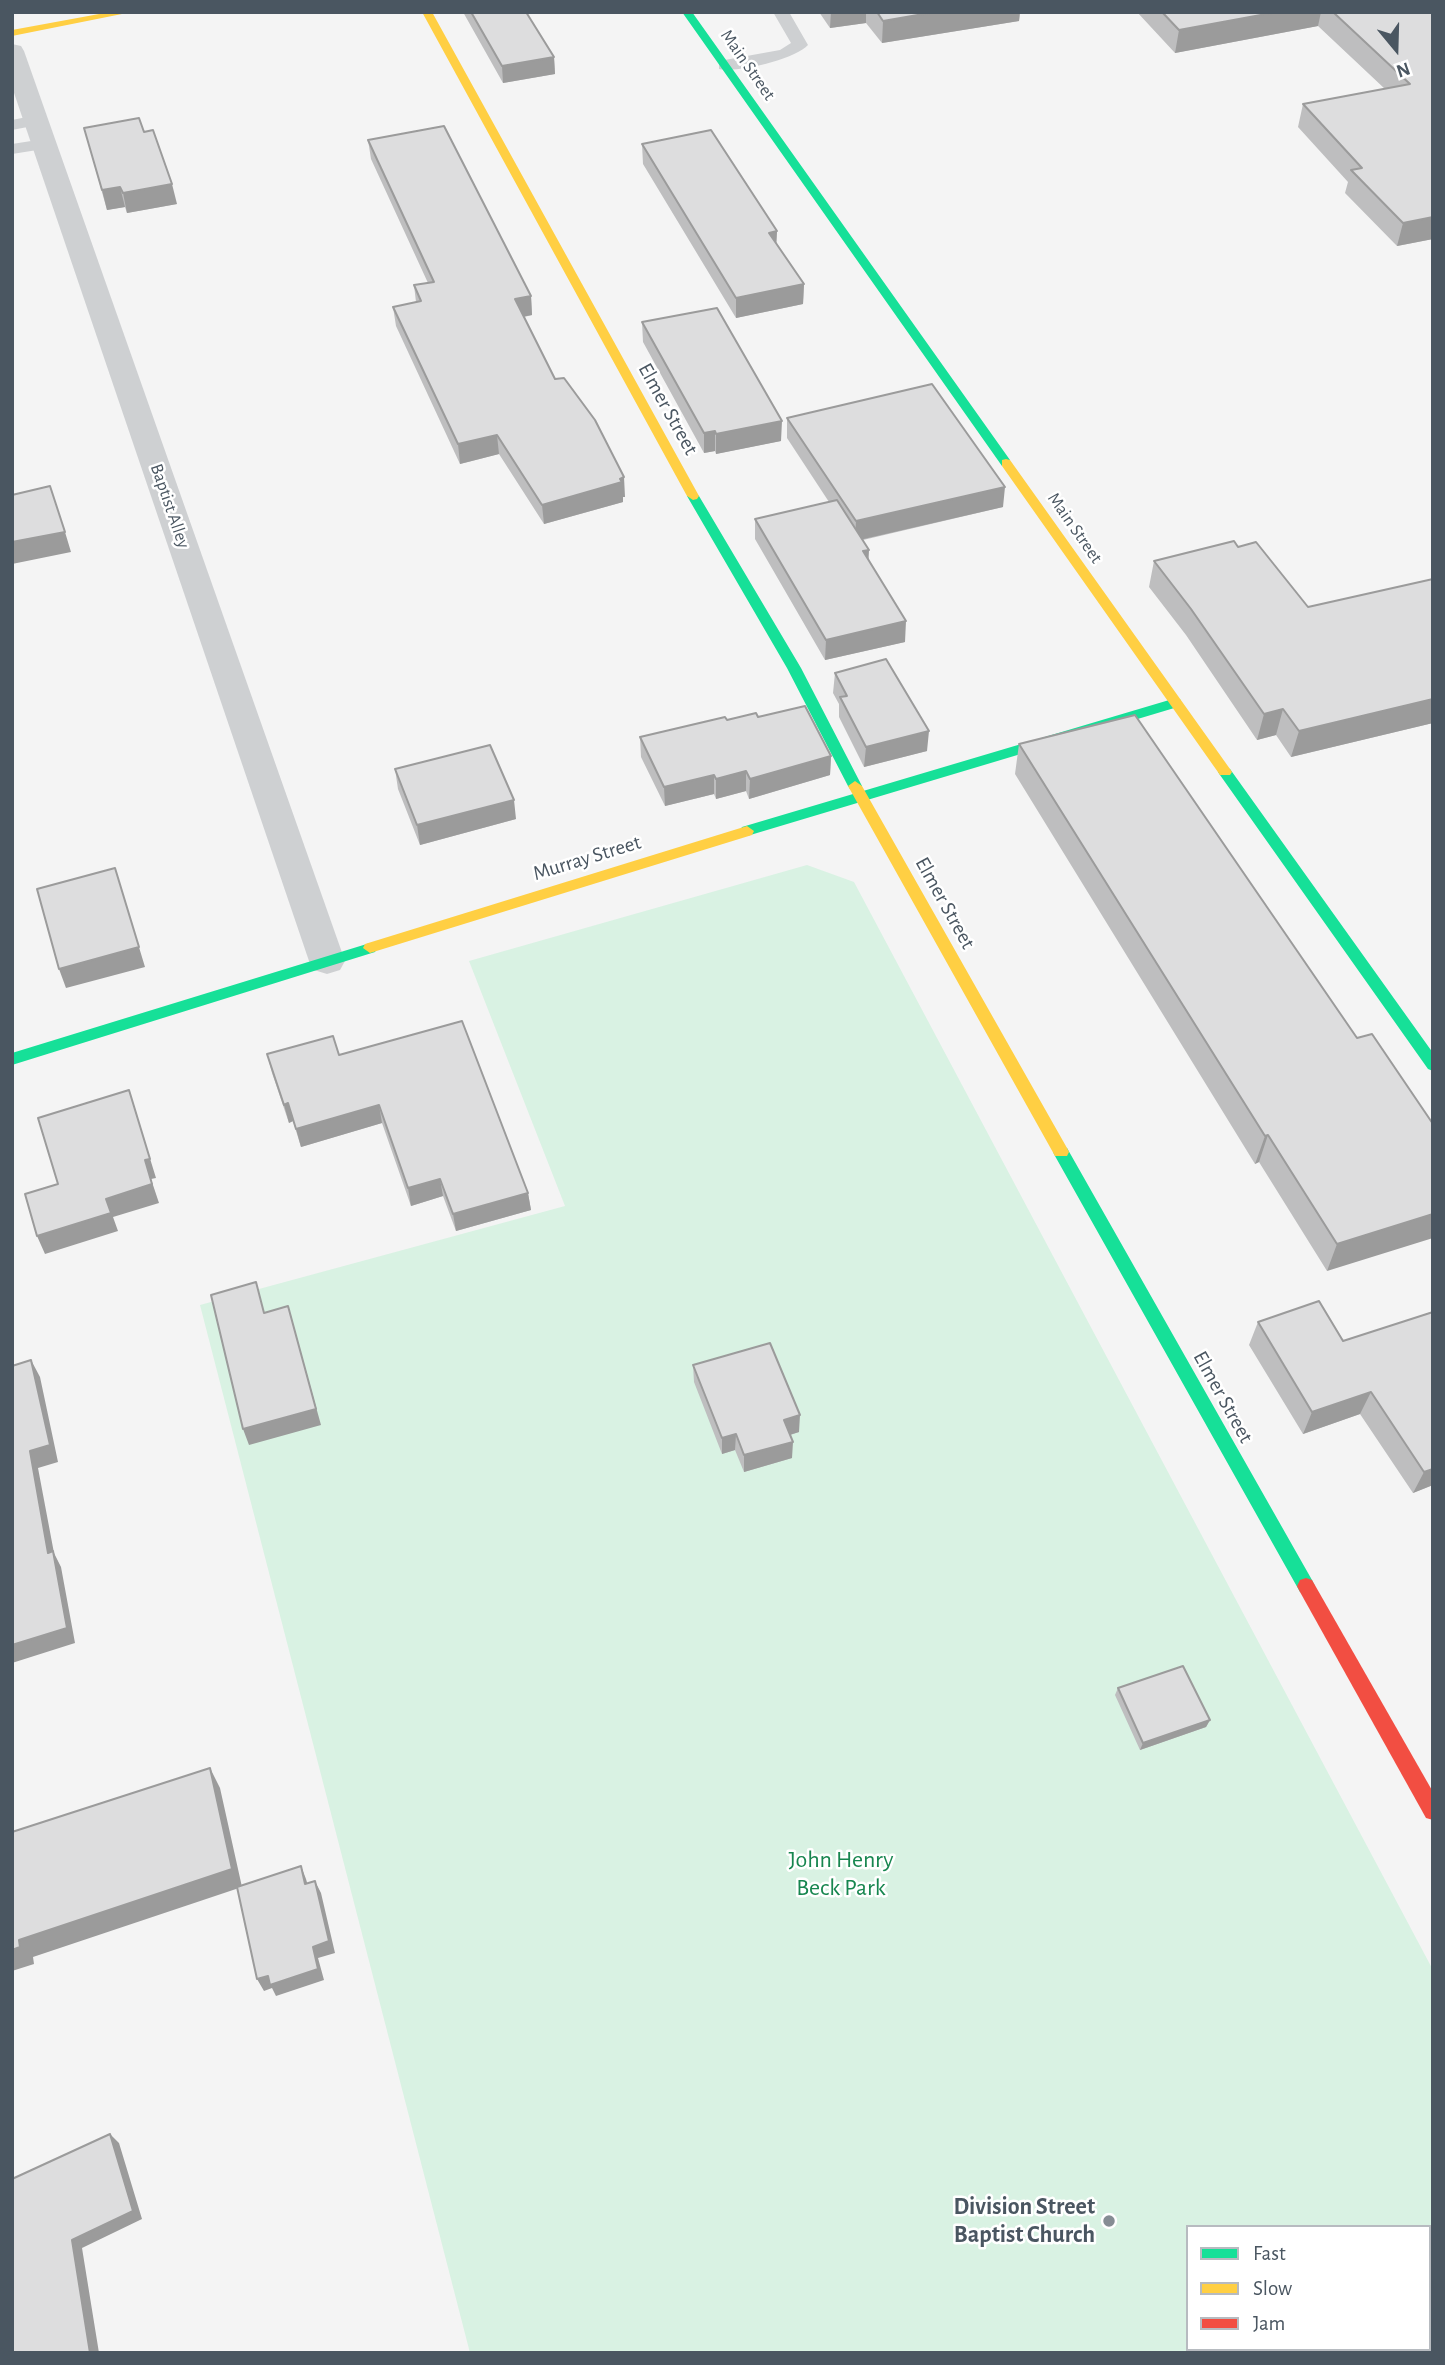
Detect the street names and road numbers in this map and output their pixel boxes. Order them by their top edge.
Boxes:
street label: Main Street [716,25,780,105]
street label: Elmer Street [632,359,704,459]
street label: Baptist Alley [145,461,195,551]
street label: Main Street [1043,488,1107,568]
street label: Murray Street [530,830,644,886]
street label: Elmer Street [909,853,981,953]
street label: Elmer Street [1187,1347,1259,1447]

